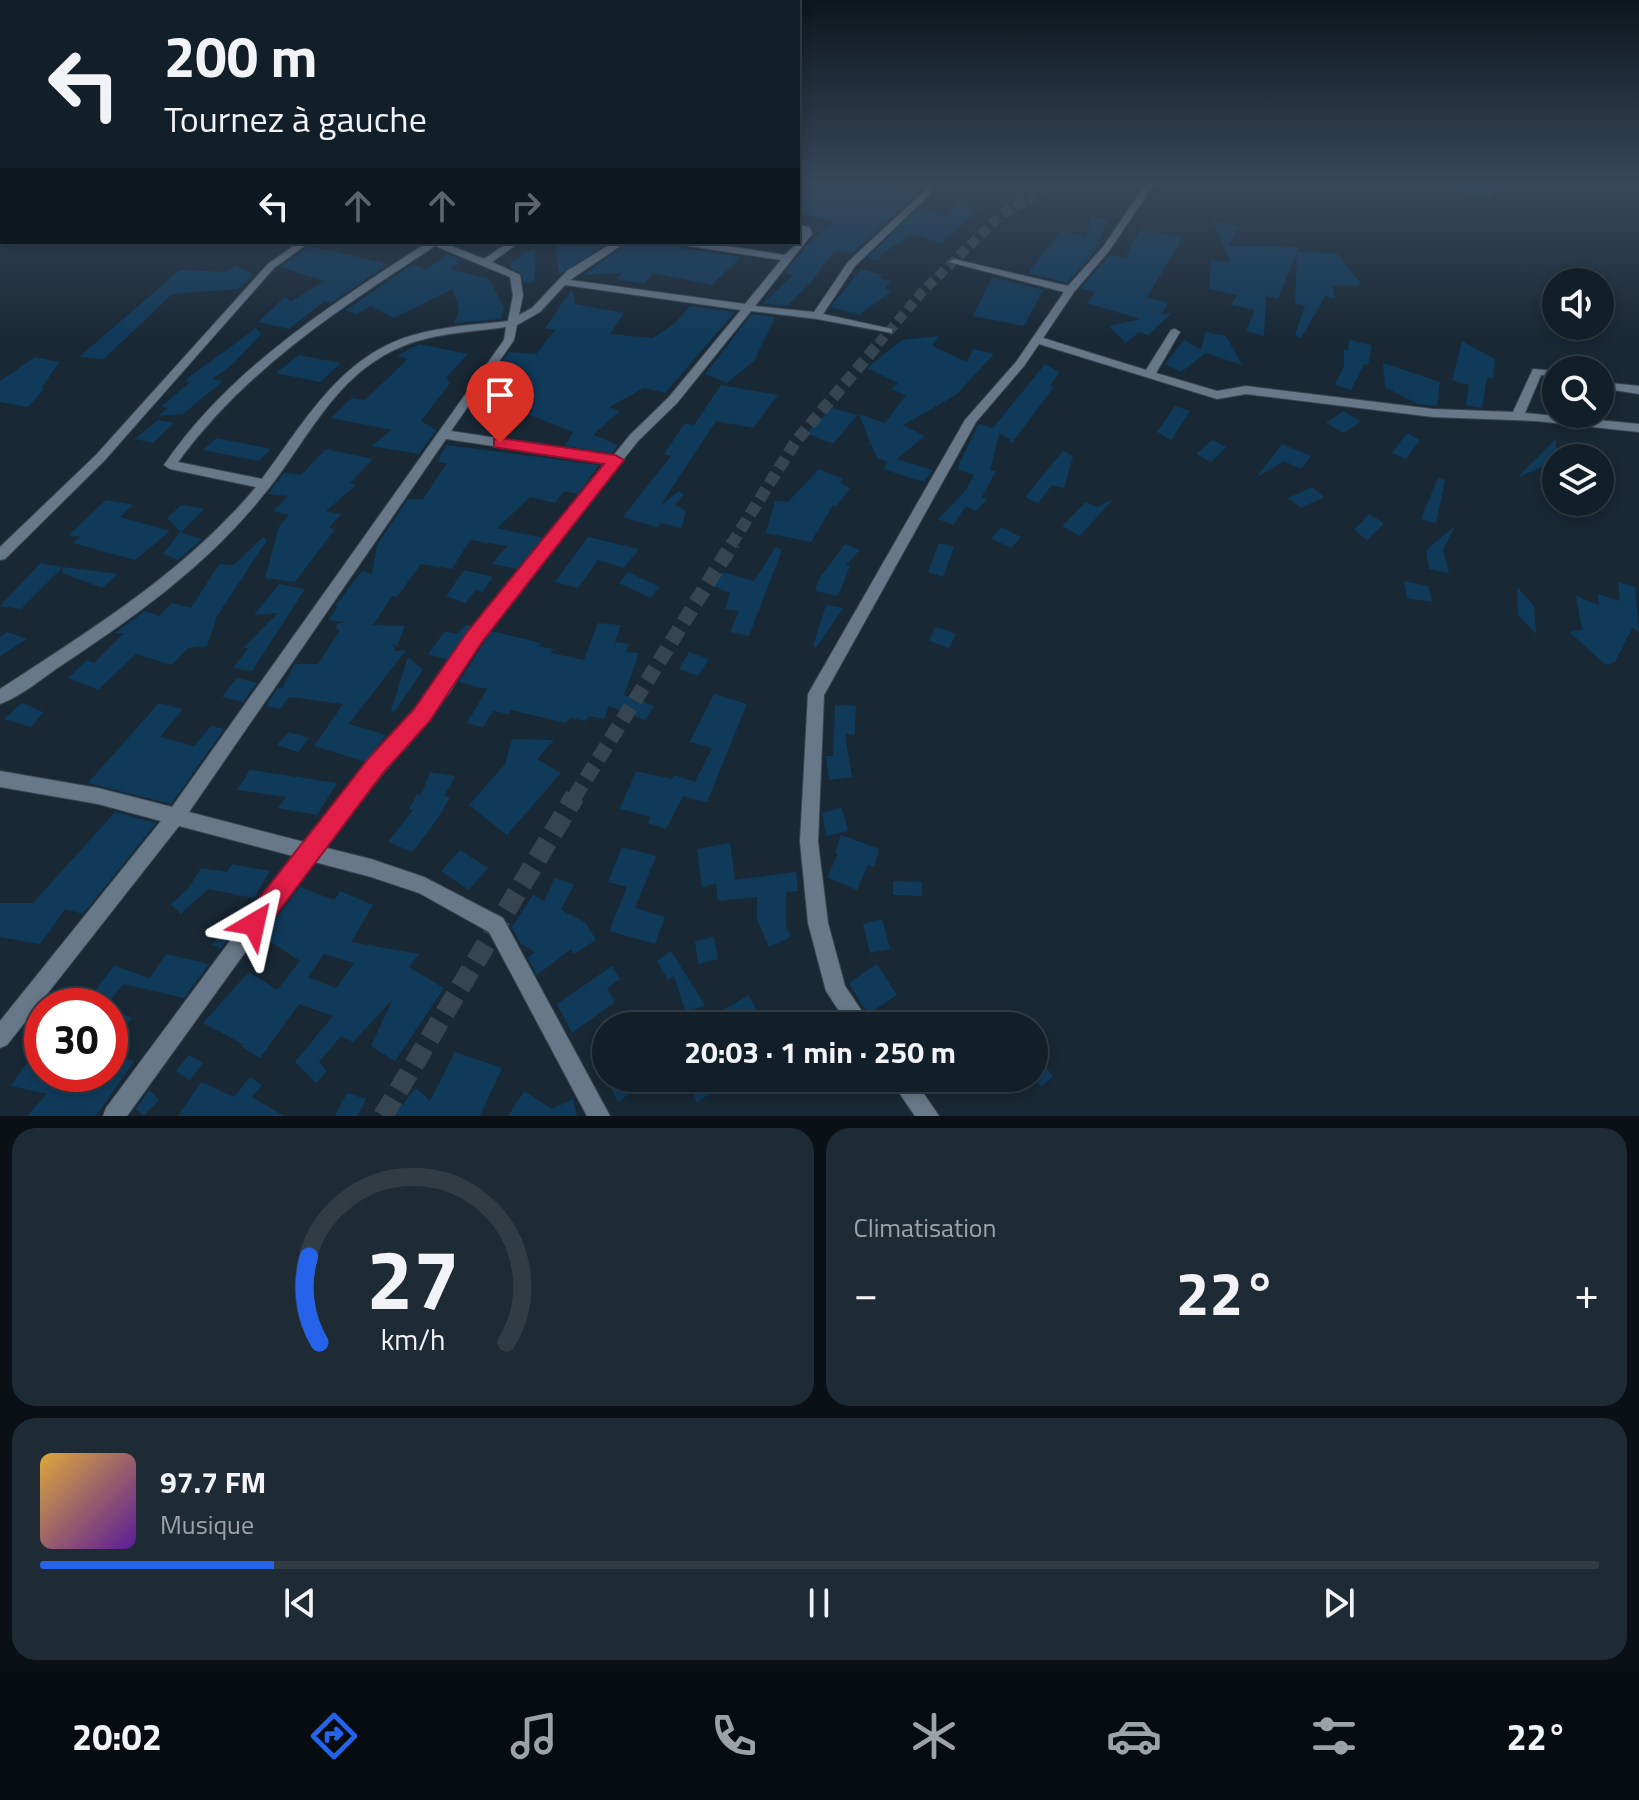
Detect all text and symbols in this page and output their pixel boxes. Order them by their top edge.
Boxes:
text: 200 m [164,14,317,99]
icon: left [32,32,136,136]
text: Tournez à gauche [164,91,427,146]
icon: left [252,184,296,228]
icon: ahead [336,184,380,228]
icon: ahead [420,184,464,228]
icon: right [504,184,548,228]
map controls [1542,268,1614,516]
button: sound [1542,268,1614,340]
button: search [1542,356,1614,428]
pin [466,361,534,443]
icon: arrive [478,373,522,417]
button: layers [1542,444,1614,516]
position arrow [212,882,296,966]
speed limit sign: 30 [24,988,128,1092]
text: 20:03 · 1 min · 250 m [684,1029,956,1075]
text: Climatisation [854,1208,997,1247]
text: 27 [366,1215,459,1341]
text: 22° [1176,1247,1277,1338]
text: − [854,1259,878,1326]
text: + [1574,1259,1599,1326]
text: km/h [380,1318,445,1361]
text: 97.7 FM [160,1459,266,1505]
text: Musique [160,1505,254,1544]
icon: previous [278,1581,322,1625]
icon: pause [797,1581,841,1625]
icon: next [1317,1581,1361,1625]
icon: directions [306,1708,362,1764]
icon: music [506,1708,562,1764]
icon: phone [706,1708,762,1764]
icon: climate [906,1708,962,1764]
icon: car [1106,1708,1162,1764]
icon: filters [1306,1708,1362,1764]
text: 20:02 [72,1709,162,1764]
text: 22° [1506,1709,1567,1764]

